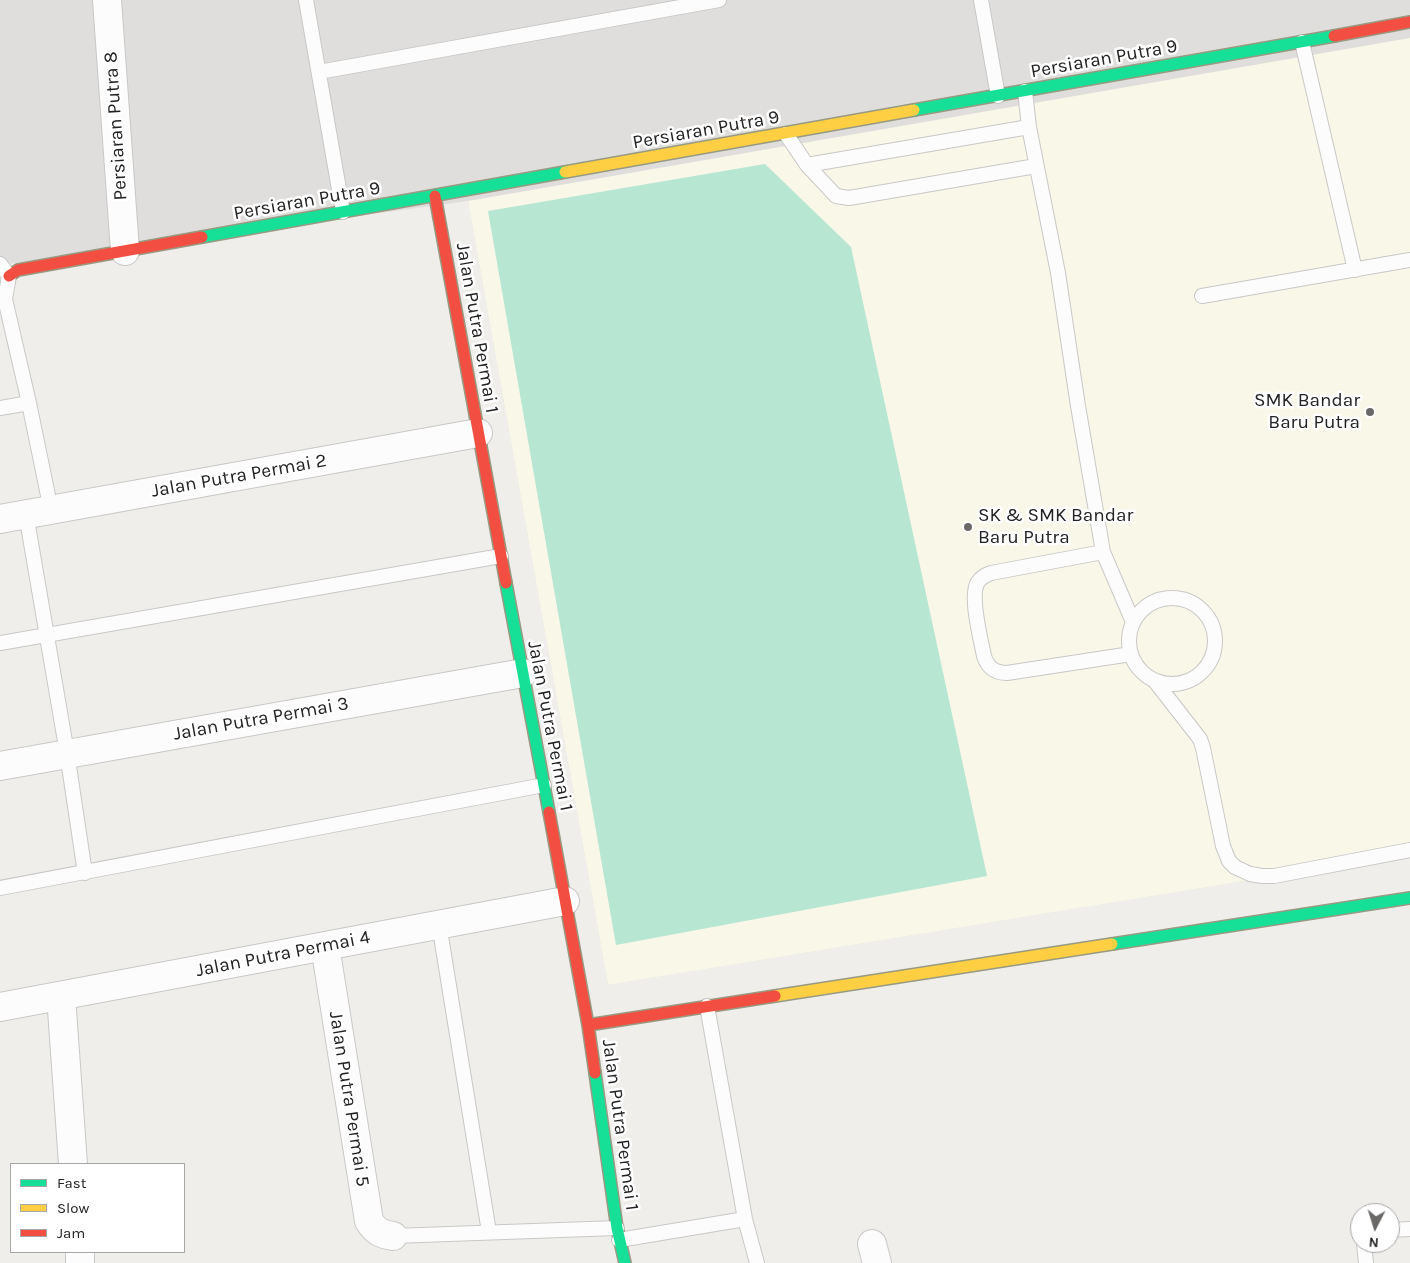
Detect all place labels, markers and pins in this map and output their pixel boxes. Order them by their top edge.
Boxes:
place label: SMK Bandar Baru Putra [1254,390,1360,434]
marker: SMK Bandar Baru Putra [1364,406,1376,418]
place label: SK & SMK Bandar Baru Putra [978,505,1133,549]
marker: SK & SMK Bandar Baru Putra [962,521,974,533]

